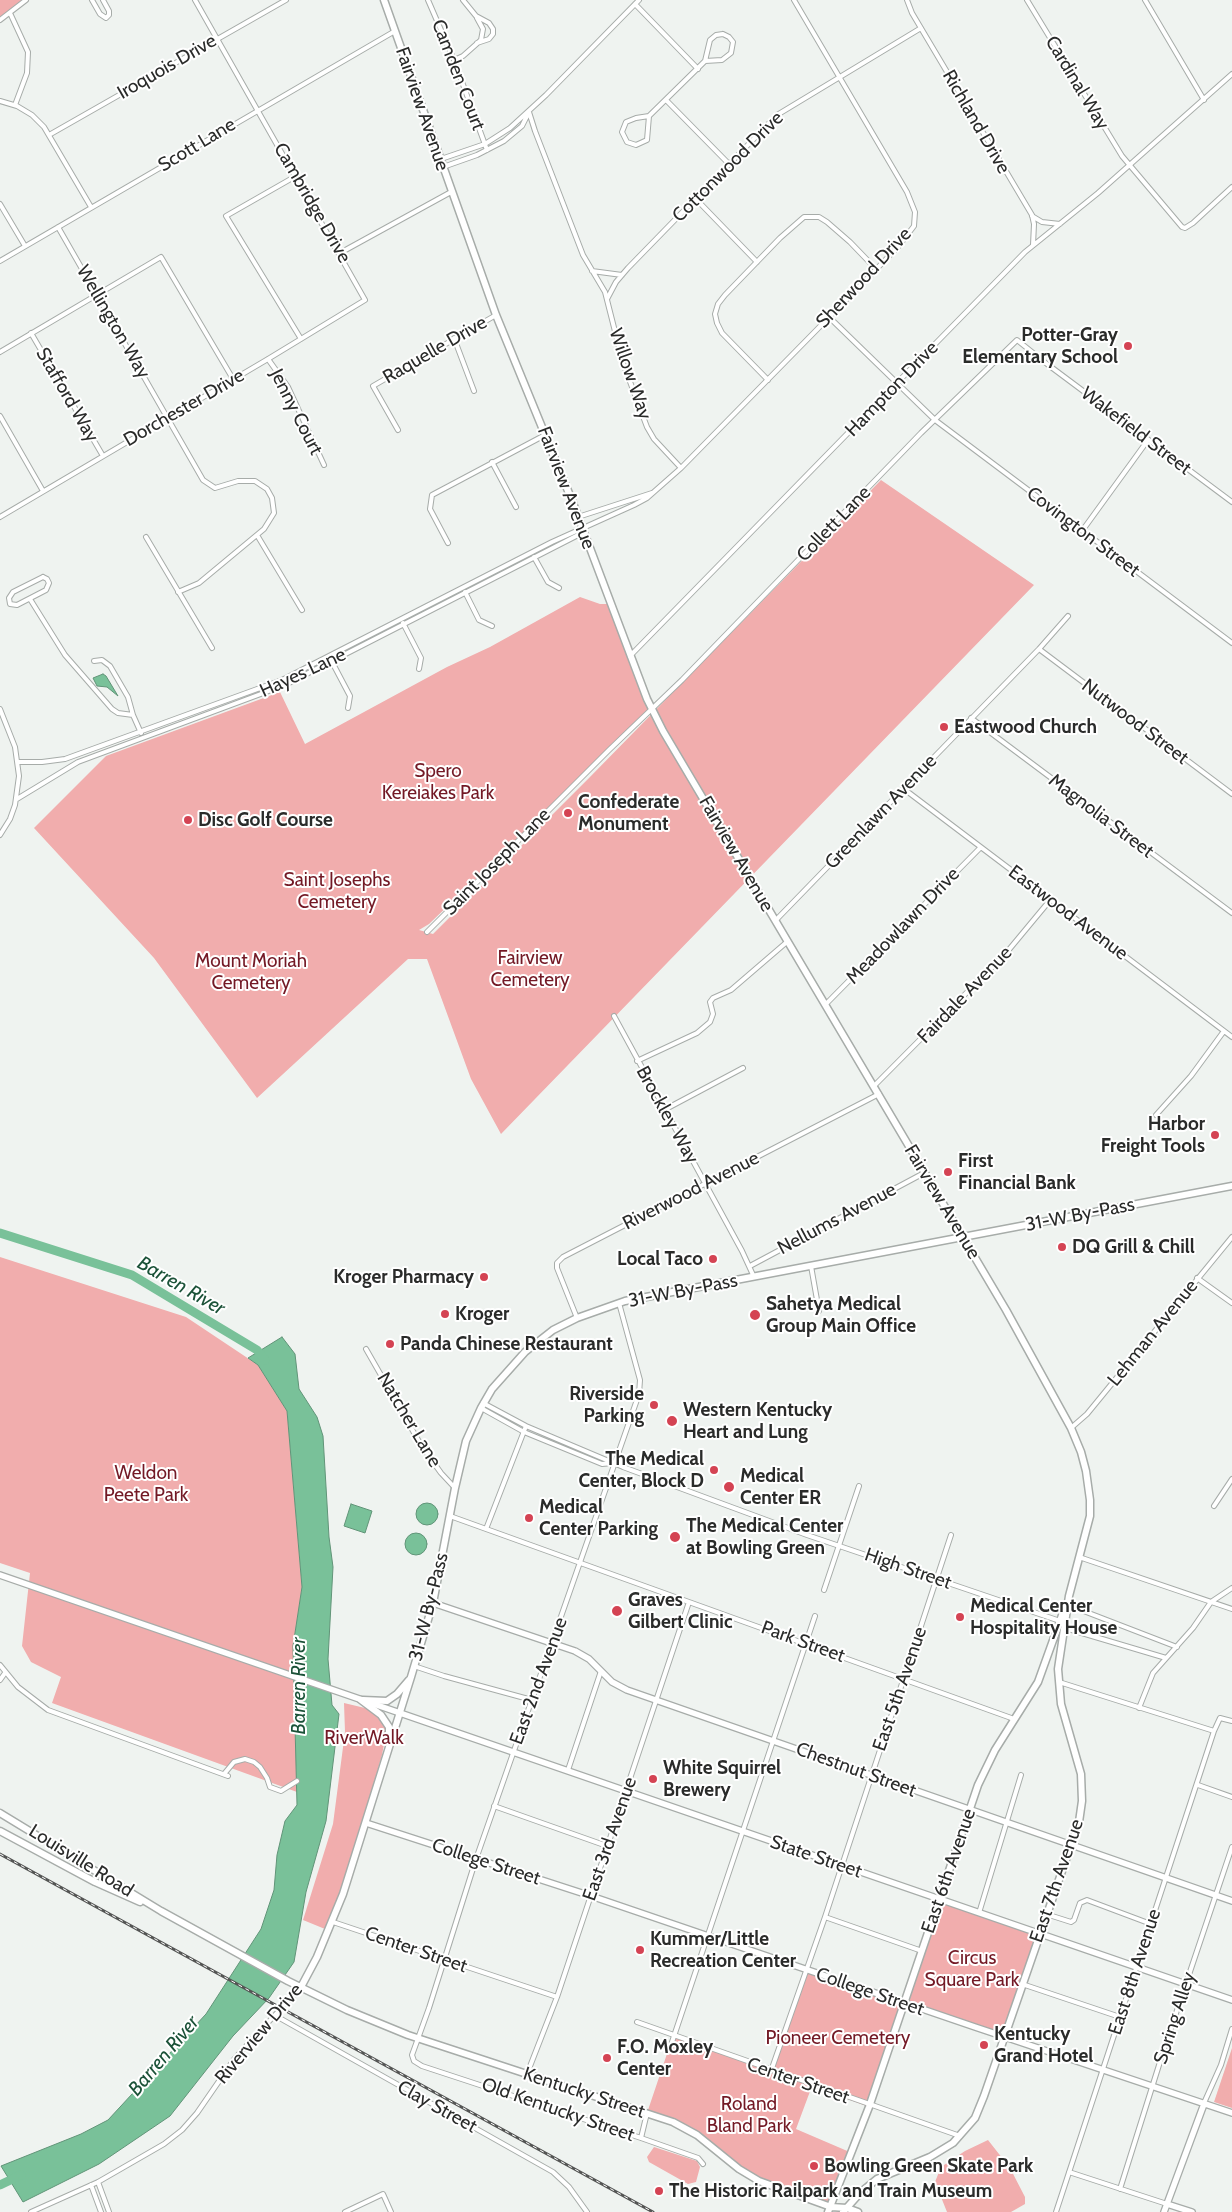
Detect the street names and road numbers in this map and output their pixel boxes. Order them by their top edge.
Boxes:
street label: Camden Court [426,16,490,134]
street label: Iroquois Drive [113,29,221,105]
street label: Cardinal Way [1040,32,1114,134]
street label: Fairview Avenue [390,44,454,174]
street label: Richland Drive [937,66,1015,178]
street label: Cottonwood Drive [668,107,788,227]
street label: Scott Lane [154,113,240,177]
street label: Cambridge Drive [268,139,356,267]
street label: Sherwood Drive [812,223,916,333]
street label: Wellington Way [71,261,155,383]
street label: Raquelle Drive [379,311,491,389]
street label: Willow Way [604,326,656,422]
street label: Hampton Drive [841,337,943,441]
street label: Stafford Way [31,344,103,446]
street label: Dorchester Drive [120,364,248,452]
street label: Jenny Court [265,365,327,459]
street label: Wakefield Street [1076,382,1196,480]
street label: Fairview Avenue [532,424,600,552]
street label: Collett Lane [792,481,876,567]
street label: Covington Street [1022,482,1144,582]
street label: Hayes Lane [256,643,350,703]
street label: Nutwood Street [1077,674,1193,770]
street label: Greenlawn Avenue [820,750,942,874]
street label: Magnolia Street [1044,769,1158,863]
street label: Fairview Avenue [694,792,778,916]
street label: Saint Joseph Lane [439,804,555,920]
street label: Eastwood Avenue [1004,861,1132,965]
street label: Meadowlawn Drive [842,863,964,989]
street label: Fairdale Avenue [913,942,1017,1048]
street label: Brockley Way [631,1062,703,1168]
street label: Fairview Avenue [899,1141,985,1263]
street label: Riverwood Avenue [619,1147,763,1235]
street label: Nellums Avenue [774,1178,900,1260]
street label: 31-W By-Pass [1023,1193,1137,1237]
street label: 31-W By-Pass [626,1269,740,1313]
street label: Lehman Avenue [1103,1275,1203,1391]
street label: Natcher Lane [372,1369,446,1471]
street label: High Street [862,1544,954,1594]
street label: 31-W By-Pass [405,1551,453,1663]
street label: East 2nd Avenue [505,1614,573,1748]
street label: Park Street [758,1616,848,1668]
street label: East 5th Avenue [868,1624,932,1754]
street label: Chestnut Street [793,1738,919,1802]
street label: East 3rd Avenue [578,1774,642,1904]
street label: East 6th Avenue [917,1806,981,1936]
street label: East 7th Avenue [1025,1816,1089,1946]
street label: Louisville Road [24,1820,138,1902]
street label: State Street [767,1831,865,1883]
street label: College Street [429,1834,543,1890]
street label: East 8th Avenue [1104,1906,1166,2038]
street label: Center Street [362,1922,470,1978]
street label: College Street [813,1963,927,2021]
street label: Spring Alley [1149,1969,1201,2067]
street label: Riverview Drive [210,1979,308,2089]
street label: Center Street [744,2053,852,2109]
street label: Kentucky Street [520,2063,648,2123]
street label: Old Kentucky Street [479,2073,637,2147]
street label: Clay Street [393,2076,481,2138]

